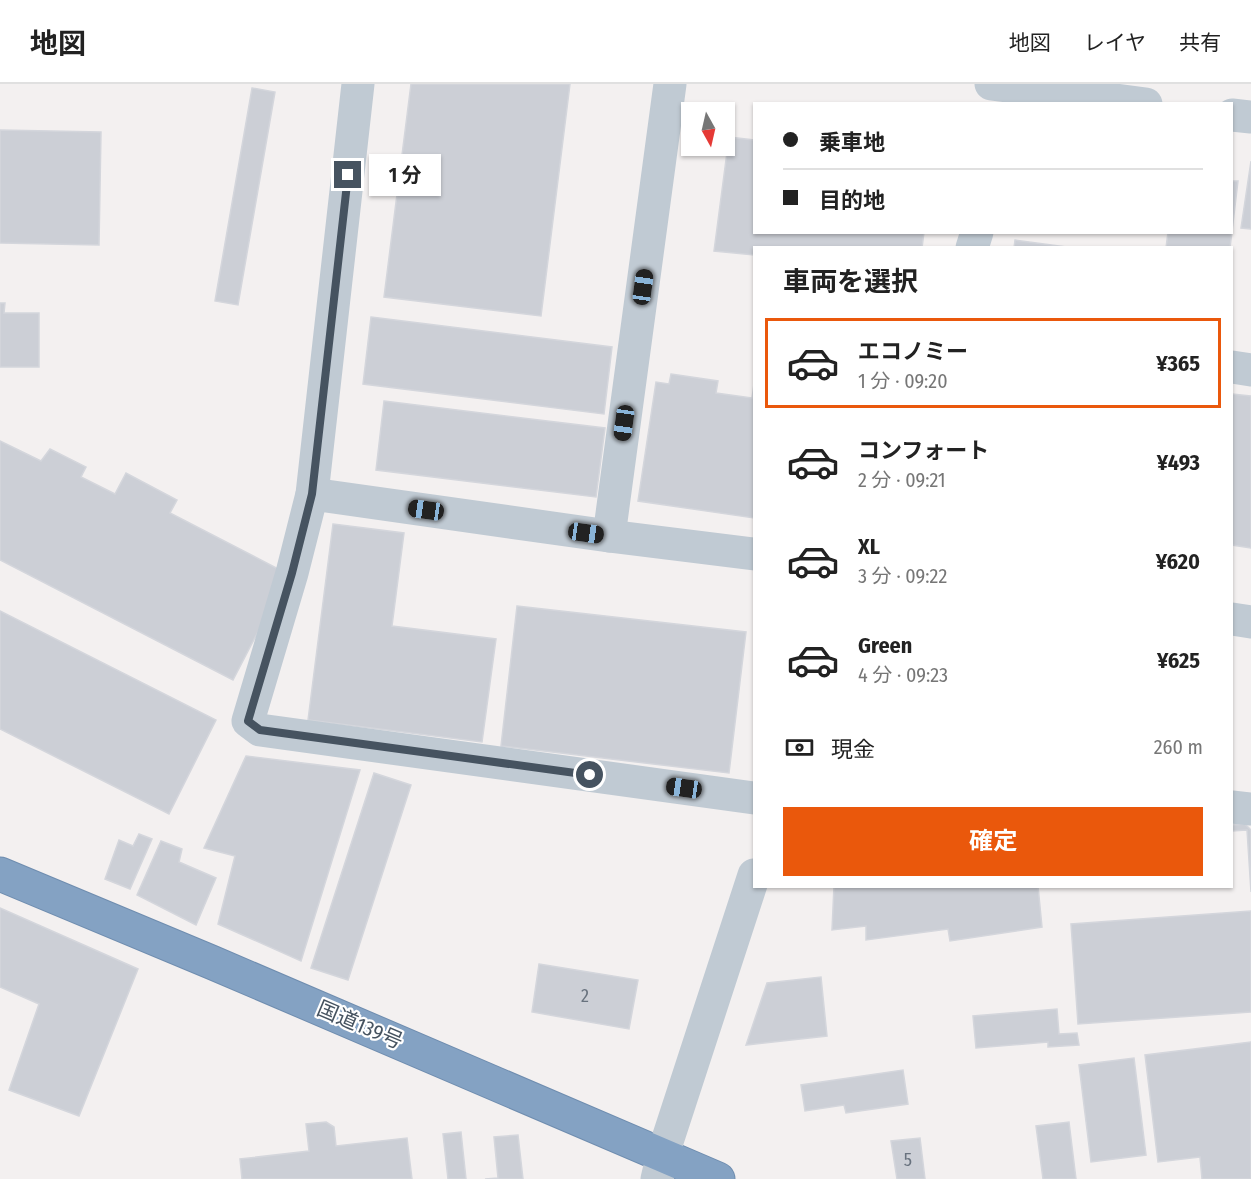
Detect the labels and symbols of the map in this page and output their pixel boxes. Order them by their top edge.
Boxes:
north arrow [681,102,735,156]
callout: 1 分 [369,154,441,196]
route end [334,161,361,188]
car [632,268,654,306]
car [613,404,635,442]
car [407,499,445,521]
car [567,522,605,544]
route start [576,761,603,788]
car [665,777,703,799]
house number: 2 [581,985,589,1007]
street label: 国道139号 [313,995,407,1055]
house number: 5 [904,1149,912,1171]

